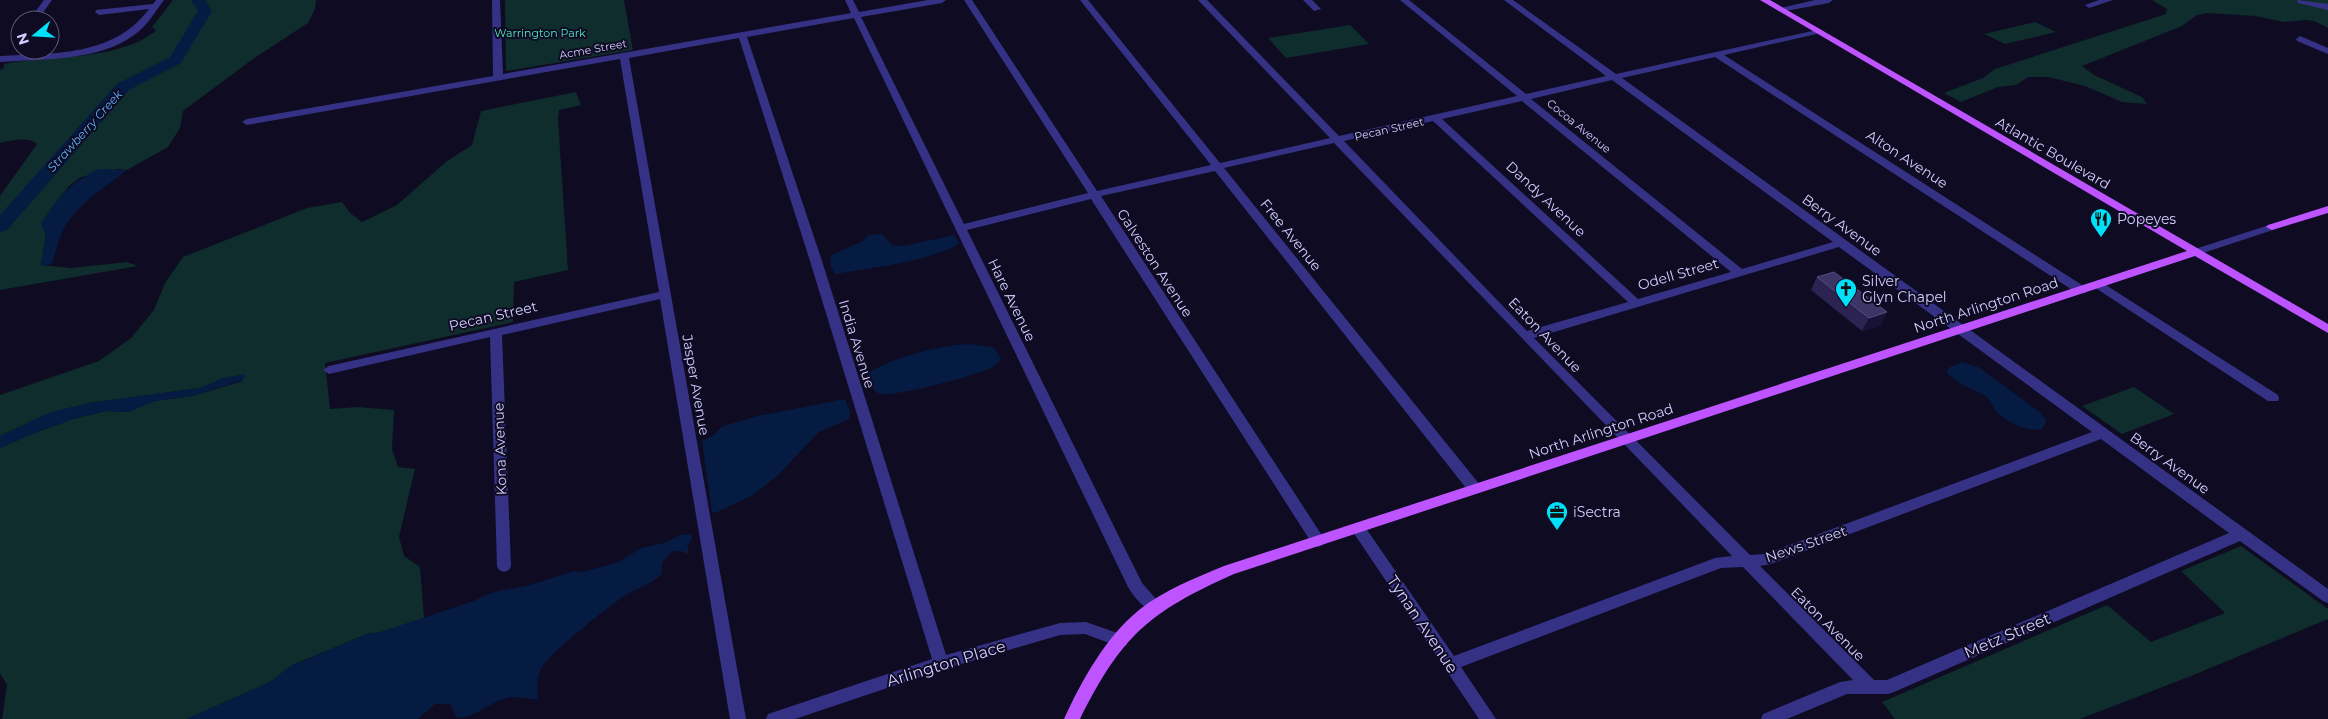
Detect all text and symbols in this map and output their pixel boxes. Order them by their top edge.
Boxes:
north arrow [10,10,60,60]
park label: Warrington Park [494,26,586,40]
text: N [12,31,33,47]
street label: Acme Street [558,36,628,62]
water label: Strawberry Creek [44,86,126,175]
street label: Cocoa Avenue [1544,96,1614,156]
street label: Atlantic Boulevard [1992,113,2114,193]
street label: Pecan Street [1353,114,1426,144]
street label: Alton Avenue [1863,126,1951,192]
street label: Dandy Avenue [1502,157,1590,241]
street label: Berry Avenue [1799,190,1885,260]
street label: Free Avenue [1256,195,1326,275]
street label: Galveston Avenue [1113,205,1197,321]
restaurant icon: Popeyes [2089,207,2113,238]
place label: Popeyes [2117,210,2176,228]
street label: Odell Street [1636,254,1721,294]
street label: Hare Avenue [984,256,1040,344]
place label: Silver Glyn Chapel [1862,272,1947,306]
street label: North Arlington Road [1911,273,2061,337]
church icon: Silver Glyn Chapel [1834,277,1858,308]
street label: Eaton Avenue [1505,294,1585,376]
street label: Pecan Street [447,297,539,335]
street label: India Avenue [835,298,879,390]
street label: Jasper Avenue [678,332,714,437]
street label: North Arlington Road [1526,399,1676,463]
street label: Kona Avenue [489,402,511,496]
street label: Berry Avenue [2127,428,2213,498]
office icon: iSectra [1545,500,1569,531]
place label: iSectra [1573,503,1621,521]
street label: News Street [1763,522,1849,566]
street label: Tynan Avenue [1383,572,1462,677]
street label: Eaton Avenue [1787,583,1869,665]
street label: Metz Street [1961,609,2054,662]
street label: Arlington Place [884,636,1008,691]

